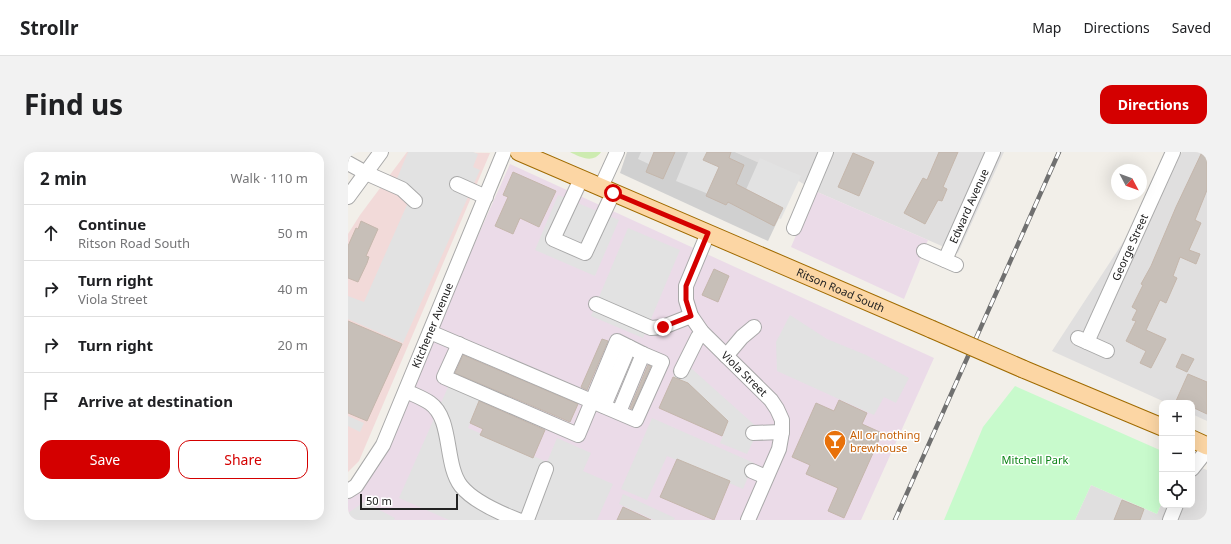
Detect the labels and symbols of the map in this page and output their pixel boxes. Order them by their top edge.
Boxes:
north arrow [1111,164,1147,200]
street label: Edward Avenue [945,166,992,246]
route start [604,184,622,202]
street label: George Street [1108,211,1151,283]
street label: Ritson Road South [794,264,887,315]
street label: Kitchener Avenue [408,280,456,370]
route end [654,318,672,336]
street label: Viola Street [718,347,771,399]
place label: All or nothing brewhouse [850,427,920,455]
bar icon: All or nothing brewhouse [822,428,848,461]
park label: Mitchell Park [1002,452,1069,467]
scale bar [360,492,458,511]

